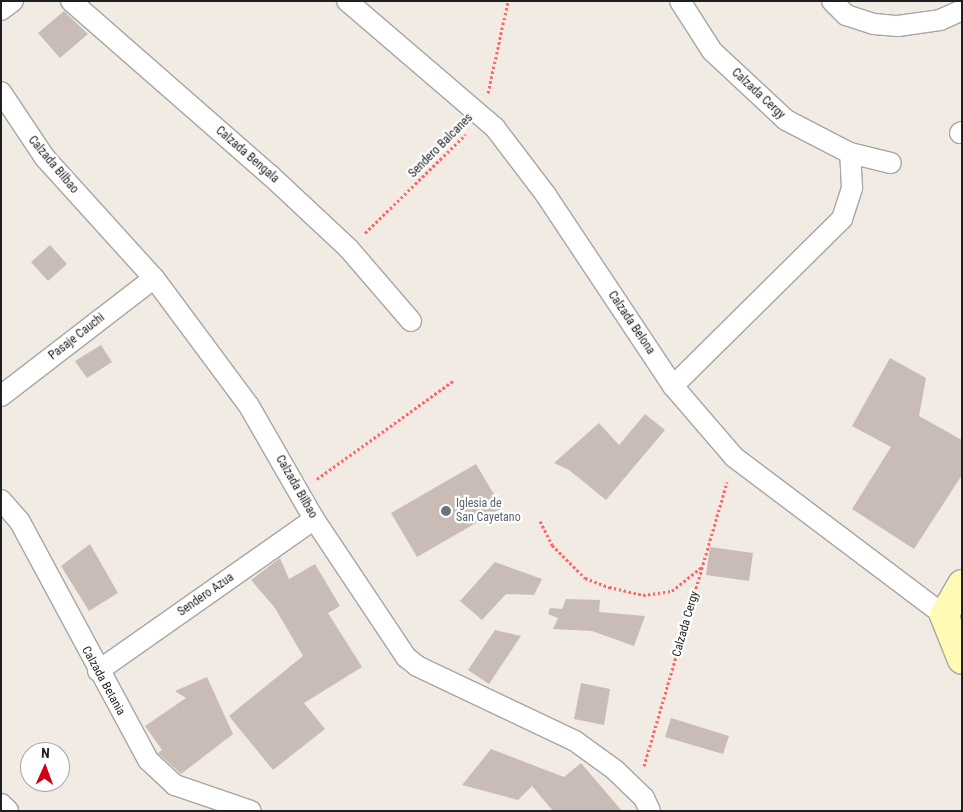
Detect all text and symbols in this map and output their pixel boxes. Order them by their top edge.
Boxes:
street label: Calzada Cergy [728,66,788,122]
street label: Sendero Balcanes [406,111,476,181]
street label: Calzada Bengala [212,124,282,186]
street label: Calzada Bilbao [25,133,81,197]
street label: Calzada Belona [605,289,657,357]
street label: Pasaje Cauchi [46,311,108,363]
street label: Calzada Bilbao [272,453,320,521]
place label: Iglesia de San Cayetano [456,497,521,525]
marker: Iglesia de San Cayetano [440,505,452,517]
street label: Sendero Azua [175,570,237,620]
street label: Calzada Cergy [670,589,702,659]
street label: Calzada Betania [78,644,128,718]
north arrow [20,742,70,792]
text: N [41,745,50,761]

